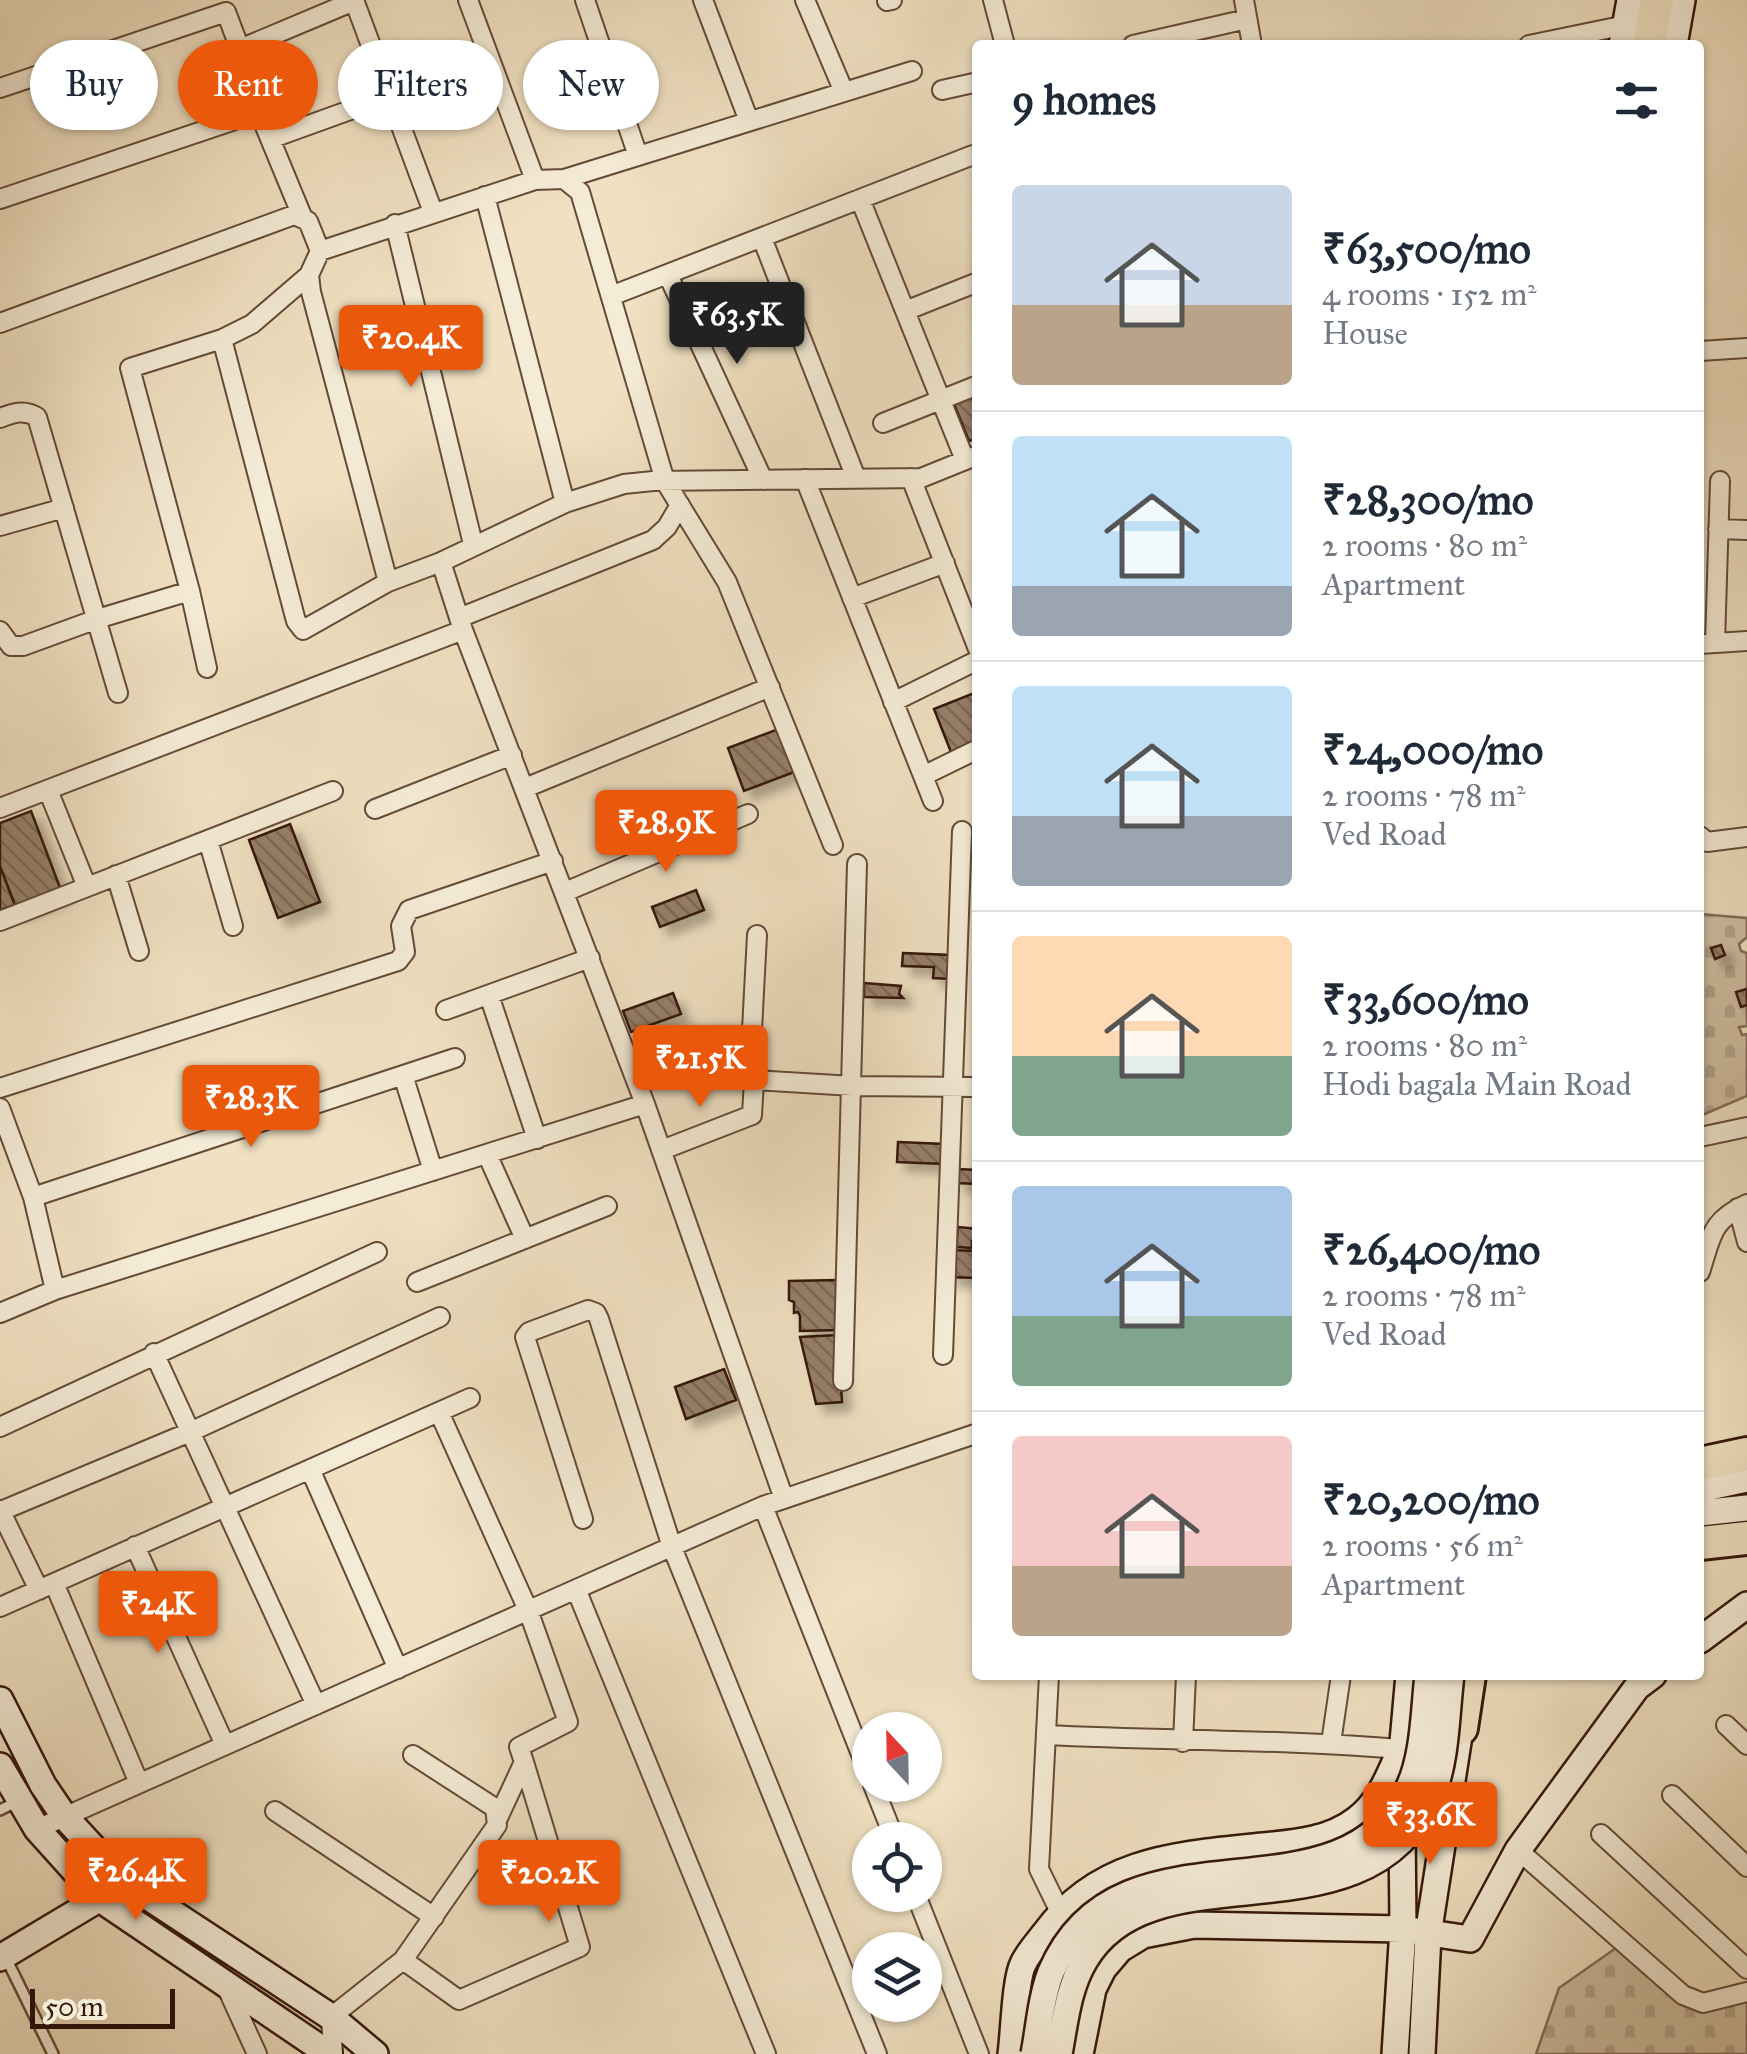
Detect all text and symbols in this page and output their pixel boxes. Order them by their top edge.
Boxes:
chip: Buy [30,40,158,130]
chip: Rent [178,40,318,130]
chip: Filters [338,40,503,130]
chip: New [523,40,659,130]
icon: filters [1609,73,1664,128]
text: 9 homes [1012,74,1156,126]
text: ₹63,500/mo [1322,223,1531,275]
icon: home [1092,225,1212,345]
text: 4 rooms · 152 m² [1322,275,1537,314]
pin: ₹63.5K [656,282,818,367]
text: ₹63.5K [691,295,783,334]
pin: ₹20.4K [330,305,492,390]
text: House [1322,314,1408,353]
text: ₹20.4K [361,318,461,357]
text: ₹28,300/mo [1322,474,1534,526]
icon: home [1092,476,1212,596]
text: 2 rooms · 80 m² [1322,526,1527,565]
text: Apartment [1322,565,1465,604]
text: ₹24,000/mo [1322,724,1543,776]
icon: home [1092,726,1212,846]
text: 2 rooms · 78 m² [1322,776,1526,815]
pin: ₹28.9K [585,790,747,875]
text: ₹28.9K [617,803,715,842]
text: Ved Road [1322,815,1446,854]
text: ₹33,600/mo [1322,974,1529,1026]
icon: home [1092,976,1212,1096]
pin: ₹21.5K [619,1025,781,1110]
text: 2 rooms · 80 m² [1322,1026,1527,1065]
text: ₹21.5K [655,1038,745,1077]
pin: ₹28.3K [170,1065,332,1150]
text: Hodi bagala Main Road [1322,1065,1632,1104]
text: ₹28.3K [204,1078,298,1117]
text: ₹26,400/mo [1322,1224,1540,1276]
icon: home [1092,1226,1212,1346]
text: 2 rooms · 78 m² [1322,1276,1526,1315]
text: Ved Road [1322,1315,1446,1354]
text: ₹20,200/mo [1322,1474,1540,1526]
icon: home [1092,1476,1212,1596]
text: 2 rooms · 56 m² [1322,1526,1523,1565]
text: Apartment [1322,1565,1465,1604]
pin: ₹24K [99,1571,217,1656]
text: ₹24K [121,1584,195,1623]
north arrow [852,1712,942,1802]
map controls [852,1712,942,2022]
pin: ₹33.6K [1349,1782,1511,1867]
text: ₹33.6K [1385,1795,1475,1834]
button: locate [852,1822,942,1912]
pin: ₹26.4K [55,1838,217,1923]
pin: ₹20.2K [468,1840,630,1925]
text: ₹26.4K [87,1851,185,1890]
text: ₹20.2K [500,1853,598,1892]
button: layers [852,1932,942,2022]
scale bar [30,1984,175,2028]
text: 50 m [45,1989,104,2024]

